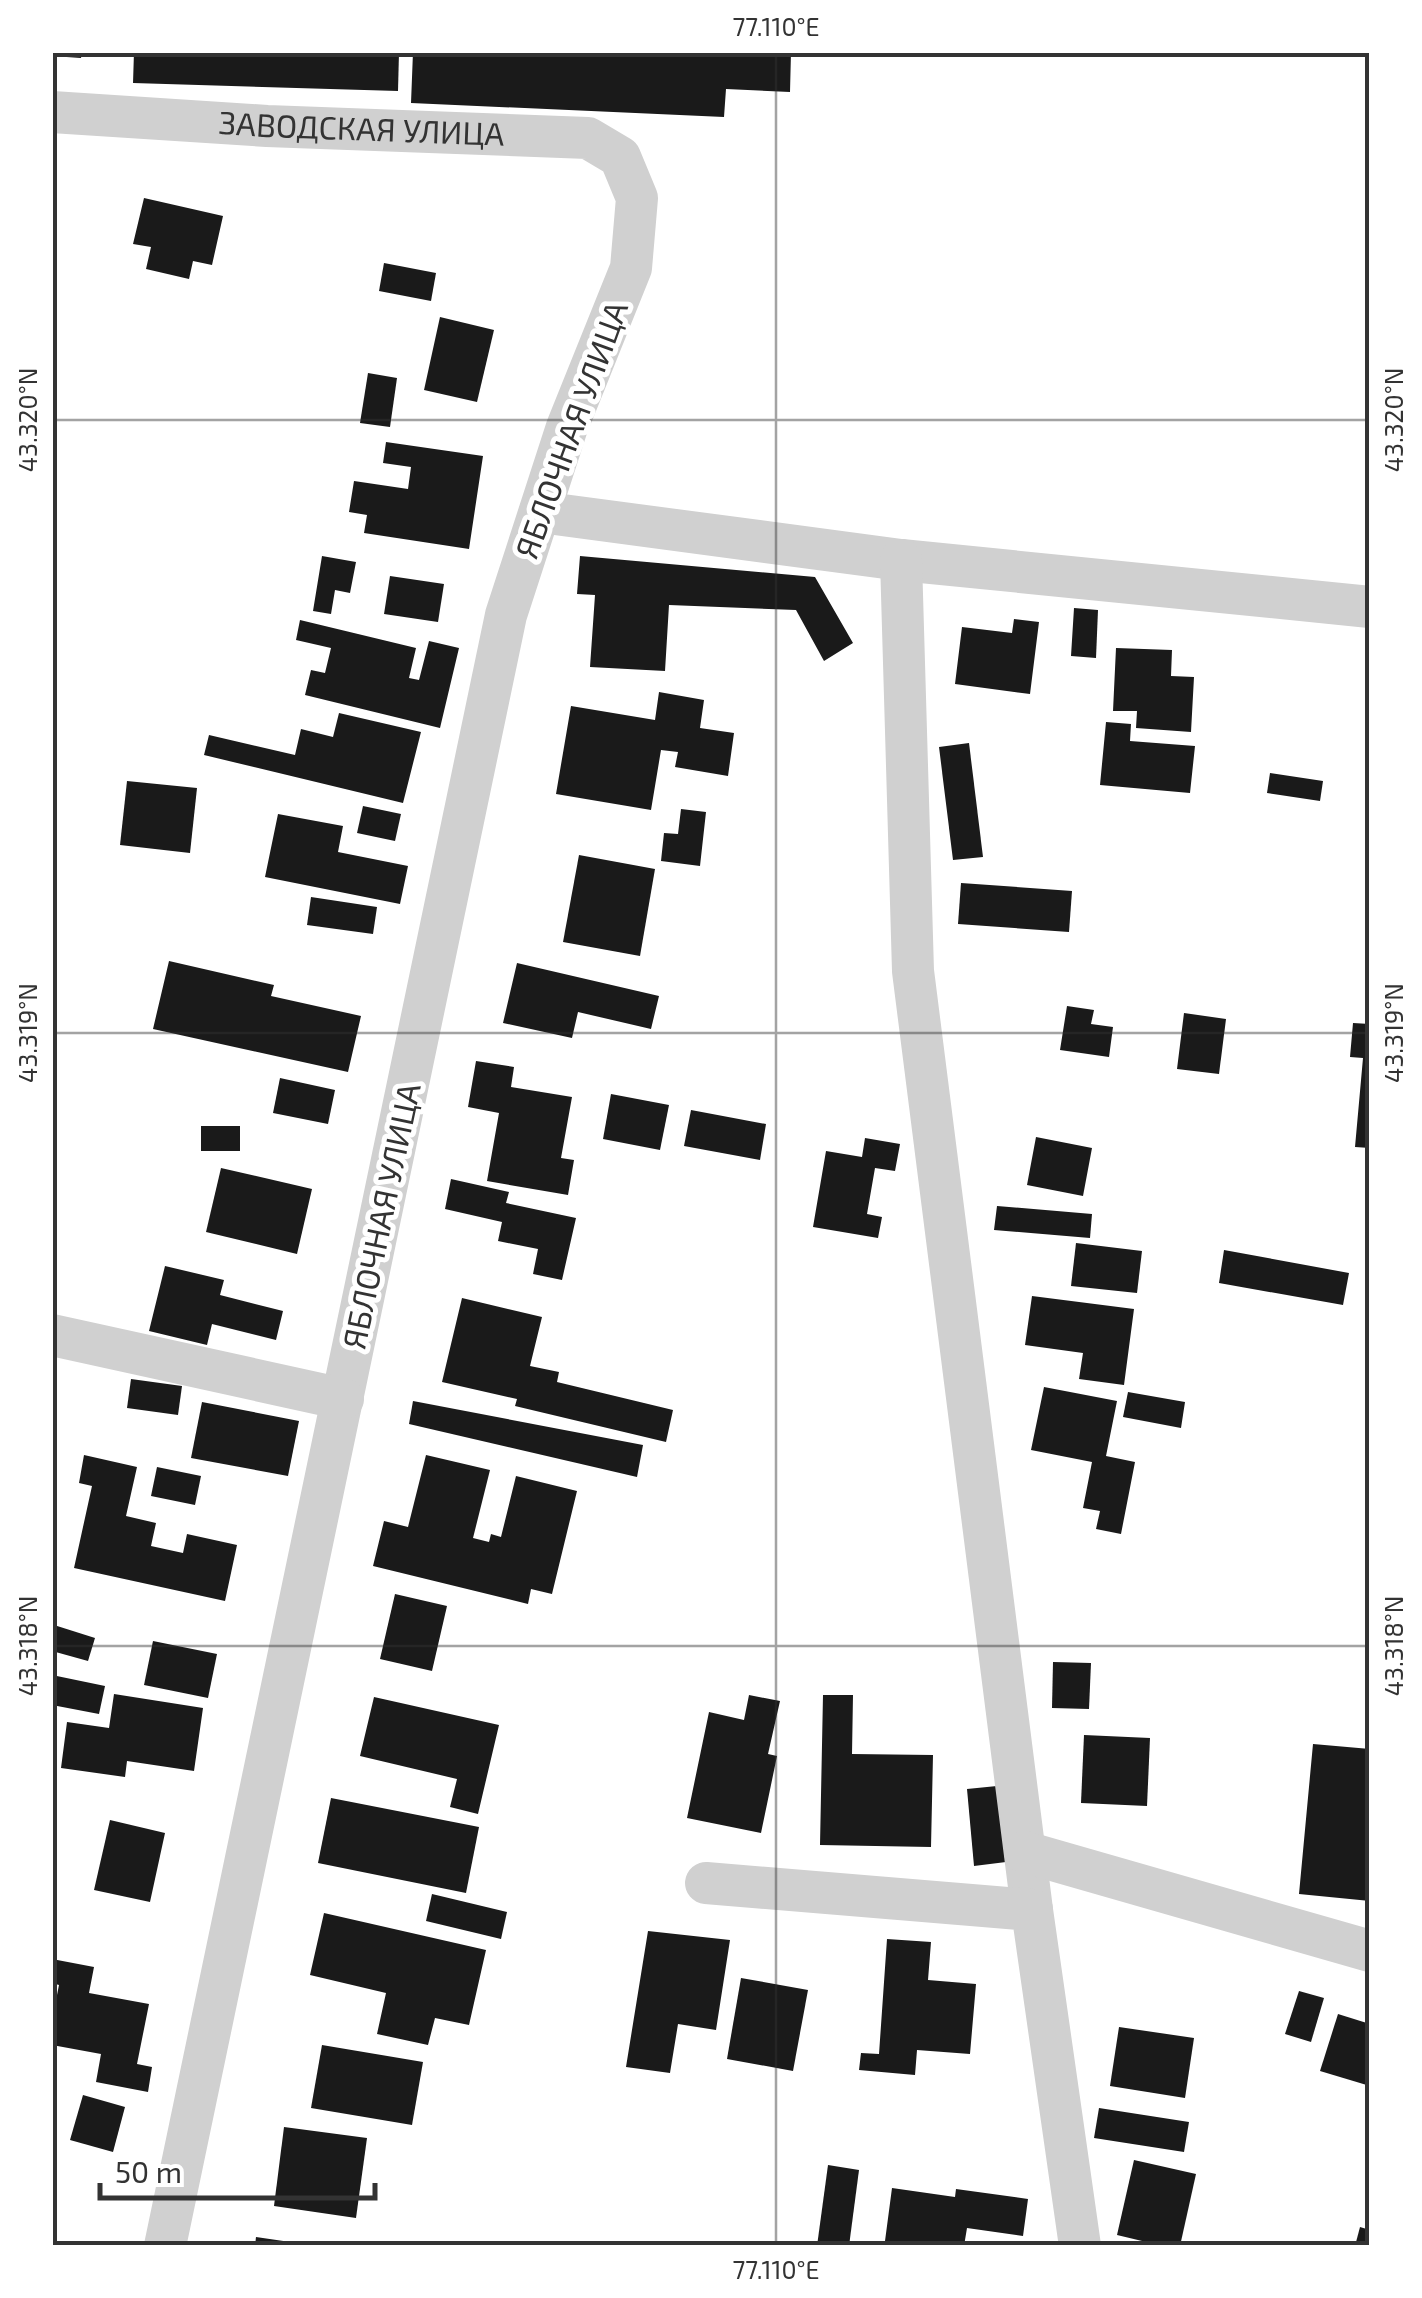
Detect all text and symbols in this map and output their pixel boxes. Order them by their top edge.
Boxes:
text: 77.110°E [732,11,820,41]
street label: ЗАВОДСКАЯ УЛИЦА [218,102,505,152]
street label: ЯБЛОЧНАЯ УЛИЦА [506,296,634,563]
text: 43.320°N [12,368,42,472]
text: 43.320°N [1378,368,1408,472]
text: 43.319°N [12,983,42,1083]
text: 43.319°N [1378,983,1408,1083]
street label: ЯБЛОЧНАЯ УЛИЦА [333,1079,427,1352]
text: 43.318°N [12,1596,42,1696]
text: 43.318°N [1378,1596,1408,1696]
scale bar [100,2138,375,2200]
text: 50 m [115,2153,182,2189]
text: 77.110°E [732,2254,820,2284]

